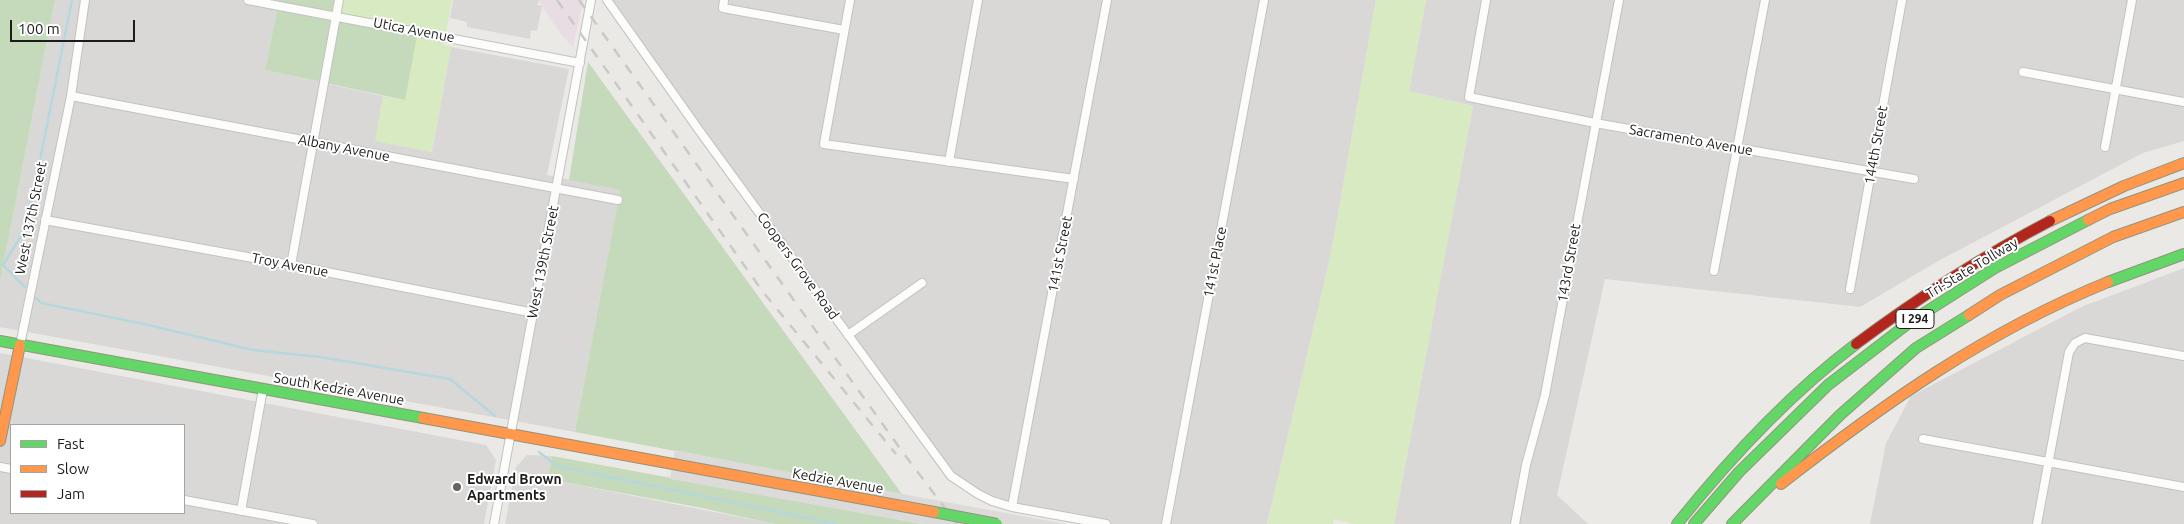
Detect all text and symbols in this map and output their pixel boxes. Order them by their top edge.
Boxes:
scale bar [12,10,138,42]
street label: Utica Avenue [372,14,456,46]
text: 100 m [18,20,60,37]
street label: 144th Street [1861,104,1891,186]
street label: Sacramento Avenue [1628,121,1754,159]
street label: Albany Avenue [297,131,391,165]
street label: West 137th Street [12,160,50,276]
street label: West 139th Street [524,204,562,320]
street label: Coopers Grove Road [754,209,842,323]
street label: 141st Street [1044,214,1076,294]
street label: 143rd Street [1554,222,1584,304]
street label: 141st Place [1200,225,1230,299]
street label: Tri-State Tollway [1923,234,2021,302]
street label: Troy Avenue [250,249,330,281]
road number: I 294 [1896,310,1934,328]
street label: South Kedzie Avenue [272,369,406,409]
legend [10,424,185,514]
text: Fast [57,435,84,452]
text: Slow [57,460,89,477]
street label: Kedzie Avenue [791,465,885,497]
place label: Edward Brown Apartments [467,471,562,504]
marker: Edward Brown Apartments [451,481,463,493]
text: Jam [57,485,85,502]

